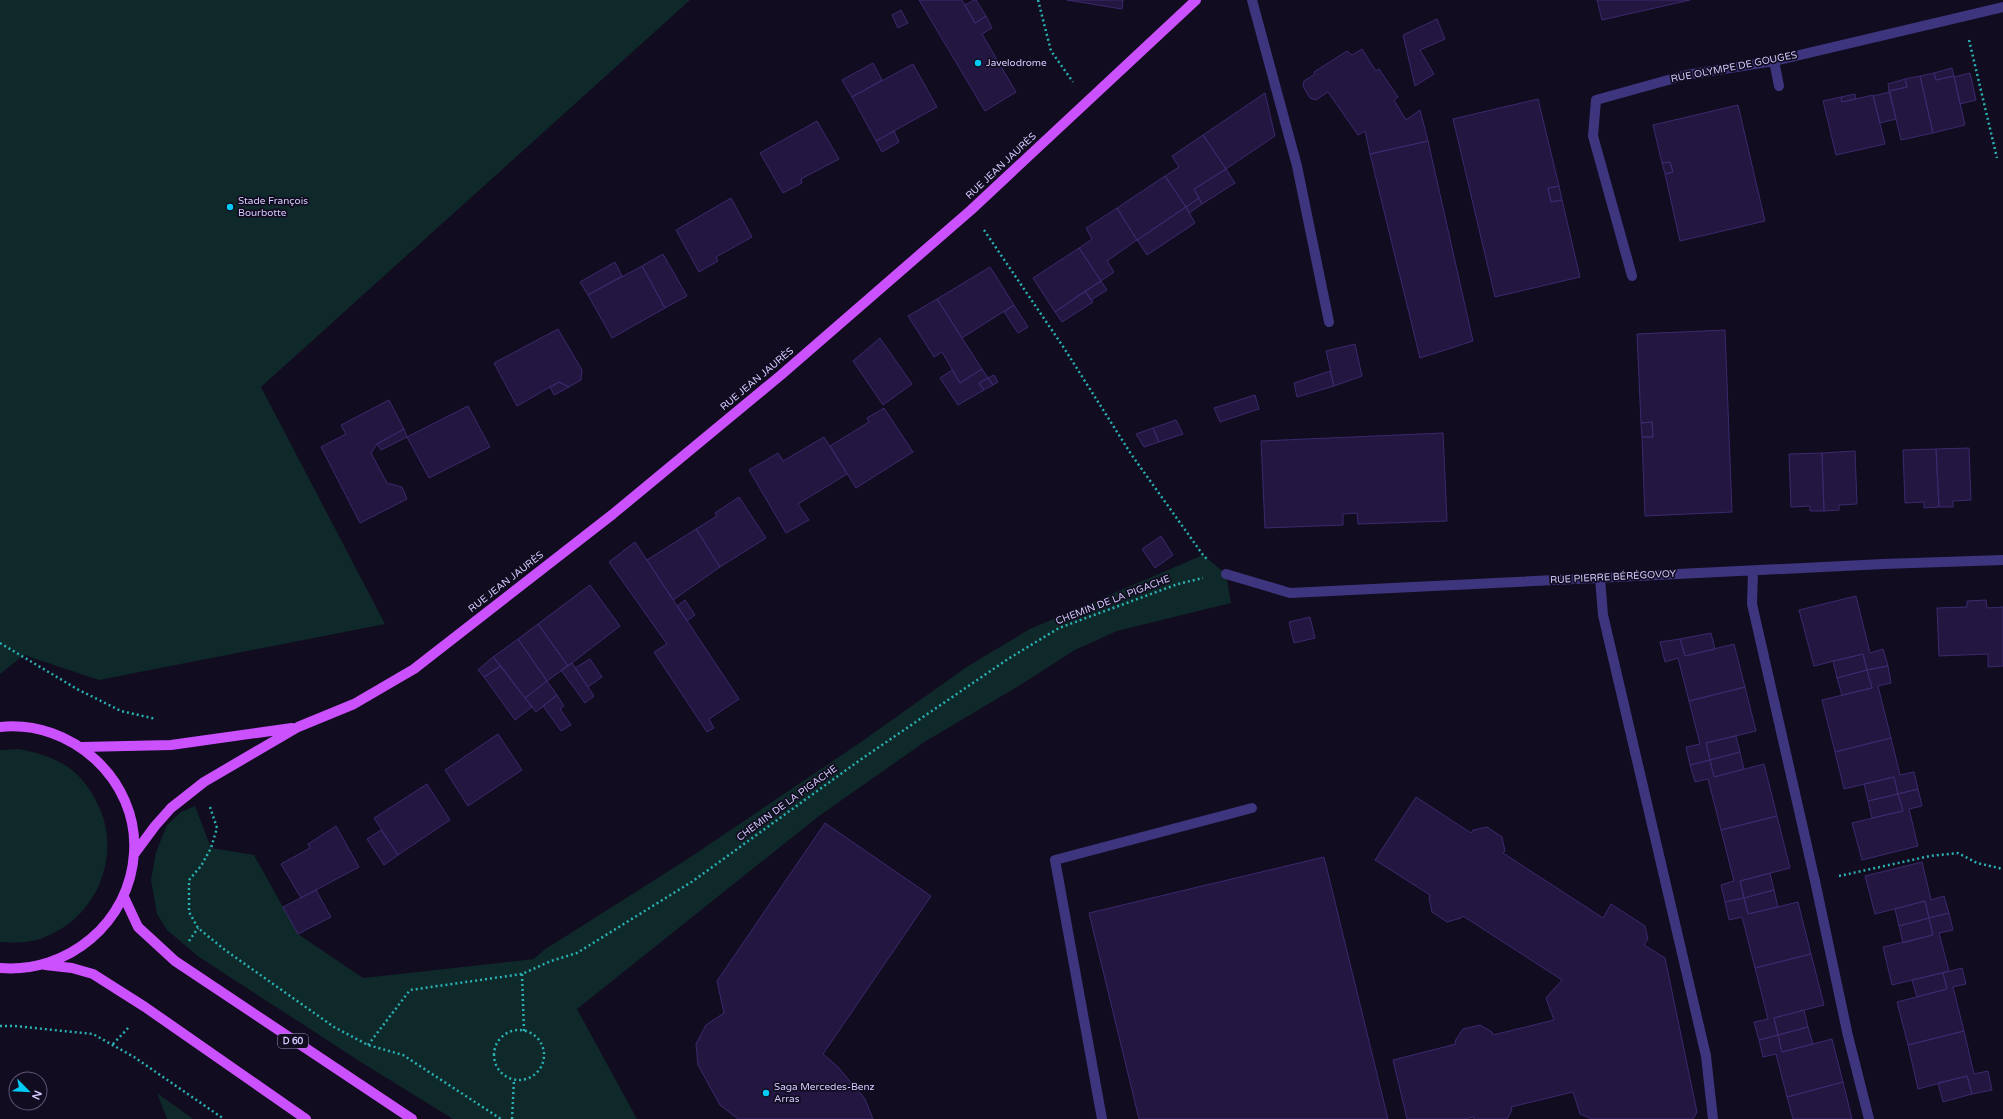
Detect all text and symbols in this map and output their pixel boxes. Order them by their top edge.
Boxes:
street label: RUE OLYMPE DE GOUGES [1670,49,1798,85]
place label: Javelodrome [986,57,1047,69]
marker: Javelodrome [973,58,983,68]
street label: RUE JEAN JAURÈS [963,130,1039,202]
place label: Stade François Bourbotte [238,195,308,219]
marker: Stade François Bourbotte [225,202,235,212]
street label: RUE JEAN JAURÈS [718,345,796,413]
street label: RUE JEAN JAURÈS [466,549,546,615]
street label: RUE PIERRE BÉRÉGOVOY [1550,568,1677,586]
street label: CHEMIN DE LA PIGACHE [1054,573,1172,627]
street label: CHEMIN DE LA PIGACHE [734,762,840,844]
road number: D 60 [278,1034,308,1048]
north arrow [8,1071,48,1111]
place label: Saga Mercedes-Benz Arras [774,1081,875,1105]
text: N [29,1088,44,1102]
marker: Saga Mercedes-Benz Arras [761,1088,771,1098]

